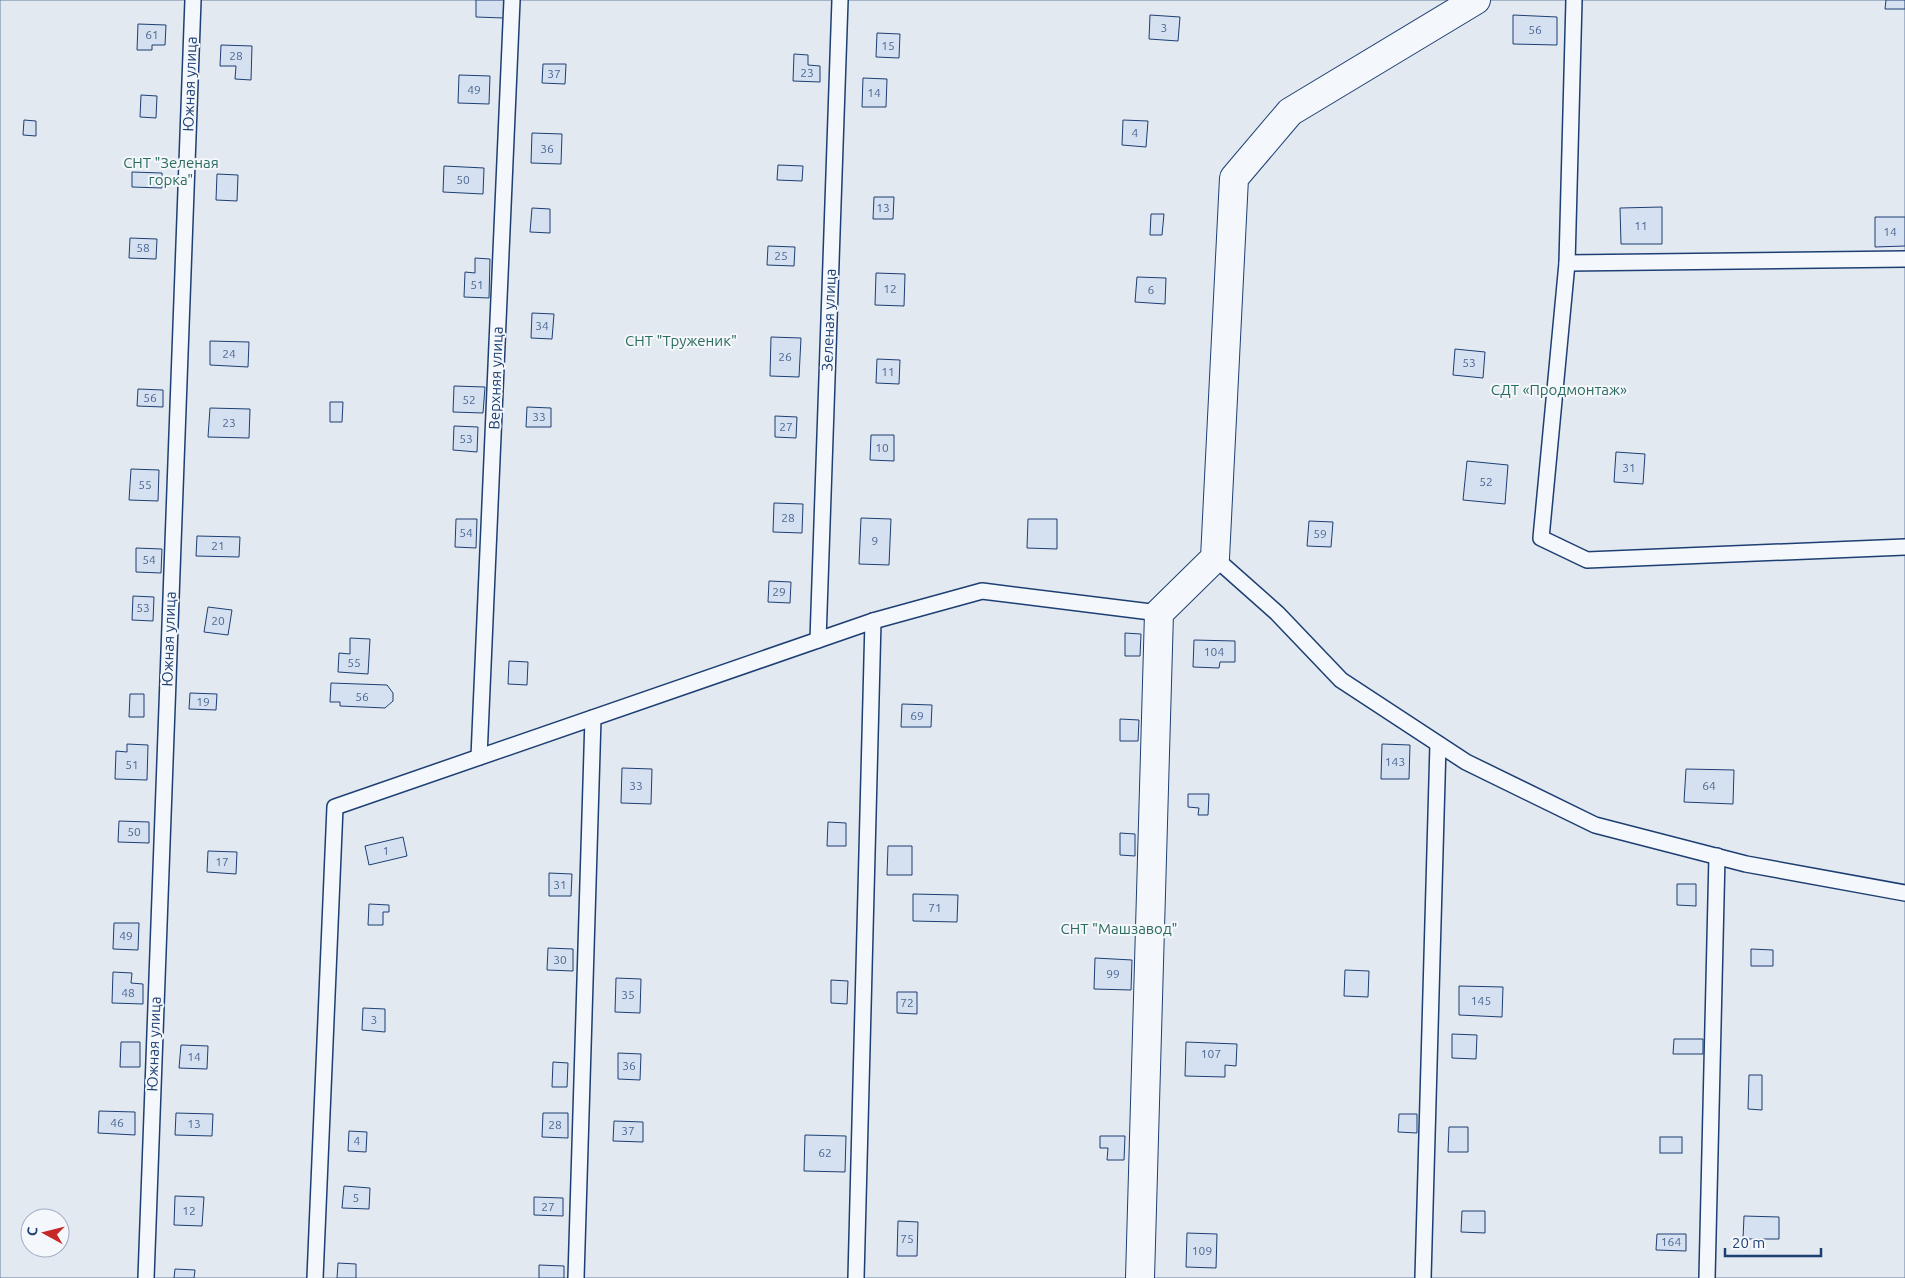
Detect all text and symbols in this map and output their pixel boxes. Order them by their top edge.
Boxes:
house number: 3 [1161,21,1167,34]
house number: 56 [1528,23,1542,36]
house number: 61 [145,28,159,41]
street label: Южная улица [179,36,200,132]
house number: 15 [881,39,895,52]
house number: 28 [229,49,243,62]
house number: 23 [800,66,814,79]
house number: 37 [547,67,561,80]
house number: 49 [467,83,481,96]
house number: 14 [867,86,881,99]
house number: 4 [1132,126,1139,139]
house number: 36 [540,142,554,155]
park label: СНТ "Зеленая горка" [123,154,219,188]
house number: 50 [456,173,470,186]
house number: 13 [876,201,890,214]
house number: 11 [1634,219,1648,232]
house number: 14 [1883,225,1897,238]
house number: 58 [136,241,150,254]
house number: 25 [774,249,788,262]
street label: Зеленая улица [818,268,839,372]
house number: 51 [470,278,484,291]
house number: 12 [883,282,897,295]
house number: 6 [1148,283,1155,296]
house number: 34 [535,319,549,332]
street label: Верхняя улица [485,326,506,430]
park label: СНТ "Труженик" [625,332,737,349]
house number: 24 [222,347,236,360]
house number: 26 [778,350,792,363]
house number: 53 [1462,356,1476,369]
house number: 11 [881,365,895,378]
park label: СДТ «Продмонтаж» [1491,381,1627,398]
house number: 56 [143,391,157,404]
house number: 52 [462,393,476,406]
house number: 33 [532,410,546,423]
house number: 23 [222,416,236,429]
house number: 27 [779,420,793,433]
house number: 53 [459,432,473,445]
house number: 10 [875,441,889,454]
house number: 31 [1622,461,1636,474]
house number: 52 [1479,475,1493,488]
house number: 55 [138,478,152,491]
house number: 28 [781,511,795,524]
house number: 54 [459,526,473,539]
house number: 59 [1313,527,1327,540]
house number: 9 [872,534,878,547]
house number: 21 [211,539,225,552]
house number: 54 [142,553,156,566]
house number: 29 [772,585,786,598]
street label: Южная улица [158,591,179,687]
house number: 53 [136,601,150,614]
house number: 20 [211,614,225,627]
house number: 104 [1204,645,1224,658]
house number: 55 [347,656,361,669]
house number: 56 [355,690,369,703]
house number: 19 [196,695,210,708]
house number: 69 [910,709,924,722]
house number: 143 [1385,755,1405,768]
house number: 51 [125,758,139,771]
house number: 33 [629,779,643,792]
house number: 64 [1702,779,1716,792]
house number: 50 [127,825,141,838]
house number: 1 [383,844,389,857]
house number: 17 [215,855,229,868]
house number: 31 [553,878,567,891]
house number: 71 [928,901,942,914]
park label: СНТ "Машзавод" [1061,920,1177,937]
house number: 49 [119,929,133,942]
house number: 30 [553,953,567,966]
house number: 99 [1106,967,1120,980]
house number: 48 [121,986,135,999]
house number: 35 [621,988,635,1001]
house number: 145 [1471,994,1491,1007]
street label: Южная улица [143,996,164,1092]
house number: 72 [900,996,914,1009]
house number: 3 [371,1013,377,1026]
house number: 107 [1201,1047,1221,1060]
house number: 14 [187,1050,201,1063]
house number: 36 [622,1059,636,1072]
house number: 46 [110,1116,124,1129]
house number: 13 [187,1117,201,1130]
house number: 28 [548,1118,562,1131]
house number: 37 [621,1124,635,1137]
house number: 4 [354,1134,361,1147]
house number: 62 [818,1146,832,1159]
house number: 5 [353,1191,359,1204]
house number: 27 [541,1200,555,1213]
house number: 12 [182,1204,196,1217]
north arrow [20,1208,70,1258]
text: С [24,1226,41,1237]
scale bar [1725,1226,1821,1258]
house number: 75 [900,1232,914,1245]
text: 20 m [1732,1234,1765,1251]
house number: 164 [1661,1235,1681,1248]
house number: 109 [1192,1244,1212,1257]

